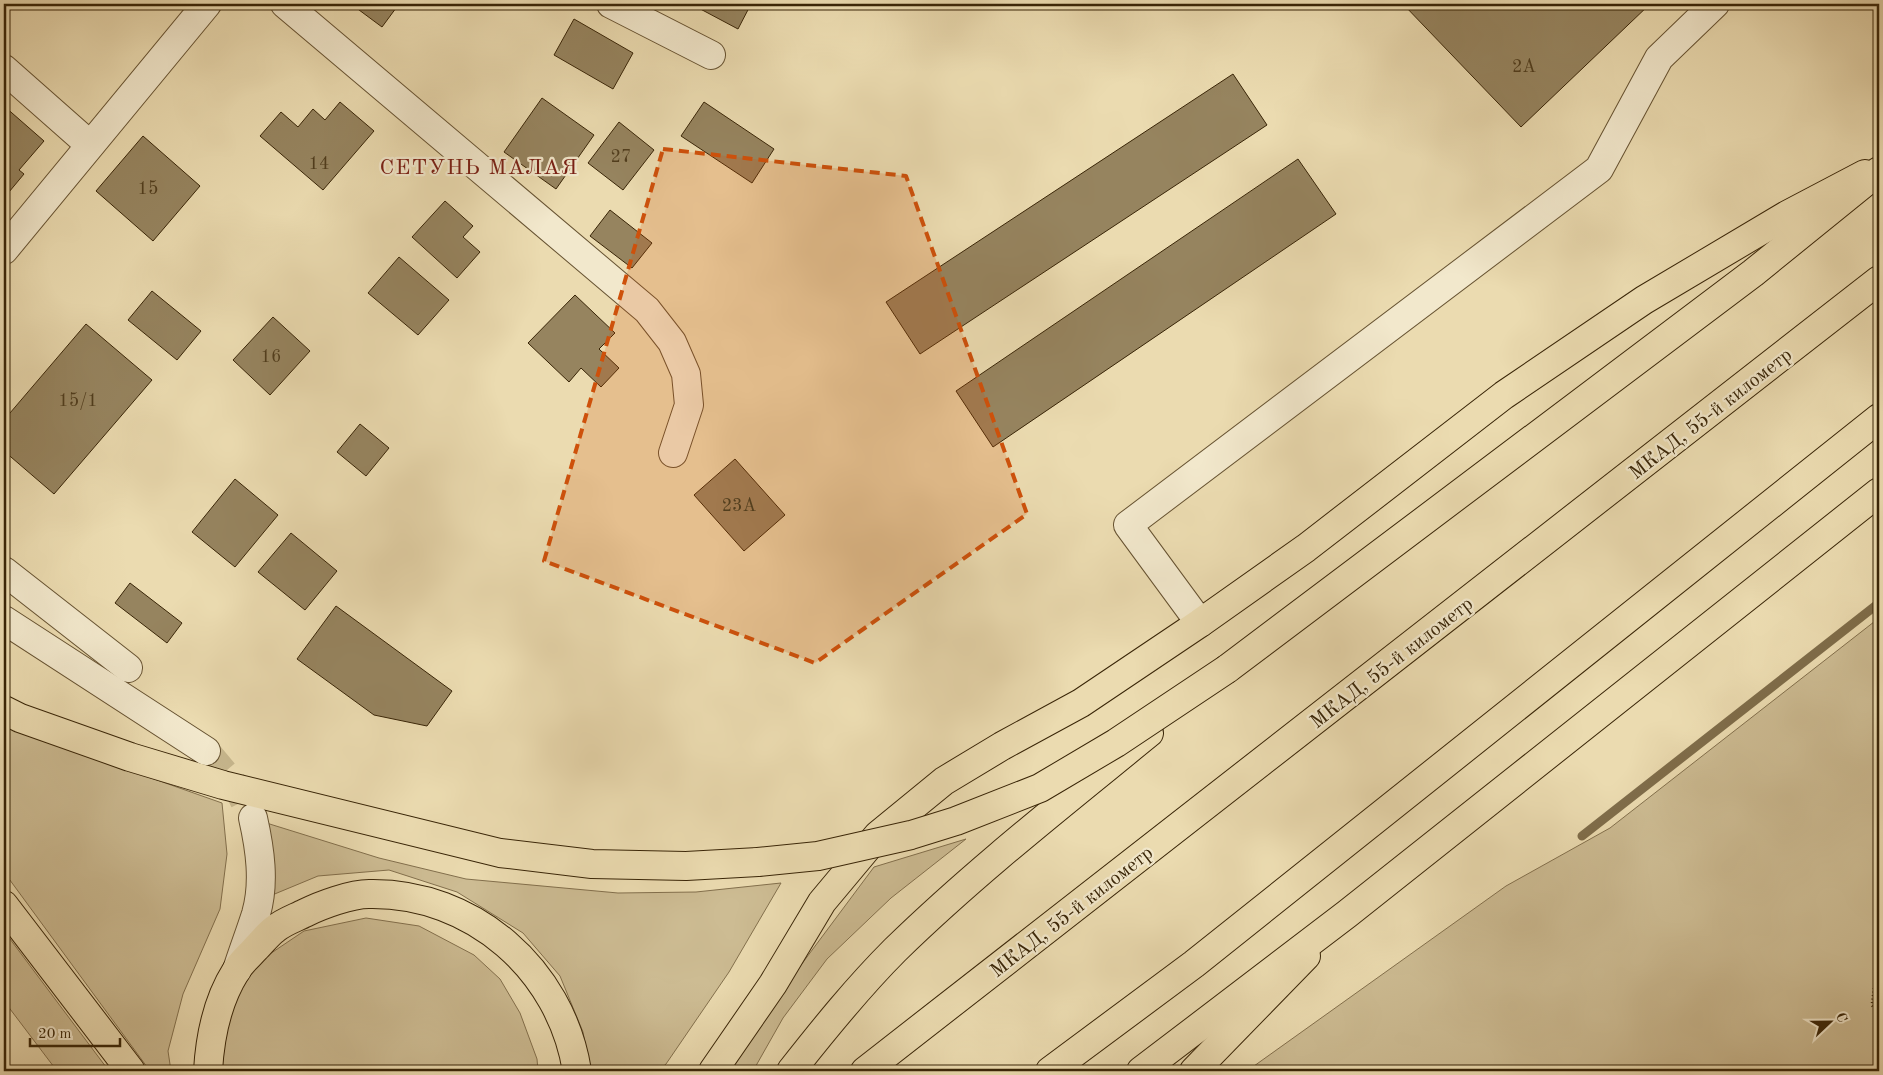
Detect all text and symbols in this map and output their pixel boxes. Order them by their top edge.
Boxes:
house number: 2А [1512,58,1536,76]
house number: 27 [611,148,631,166]
house number: 14 [309,155,329,173]
district label: СЕТУНЬ МАЛАЯ [380,157,578,179]
house number: 15 [138,180,158,198]
street label: МКАД, 55-й километр [1626,345,1796,484]
house number: 16 [261,348,281,366]
house number: 15/1 [58,392,98,410]
house number: 23А [722,497,757,515]
street label: МКАД, 55-й километр [1307,594,1477,733]
street label: МКАД, 55-й километр [987,843,1157,982]
north arrow [1806,998,1856,1048]
text: С [1833,1011,1849,1024]
scale bar [30,1015,120,1047]
text: 20 m [38,1027,72,1042]

